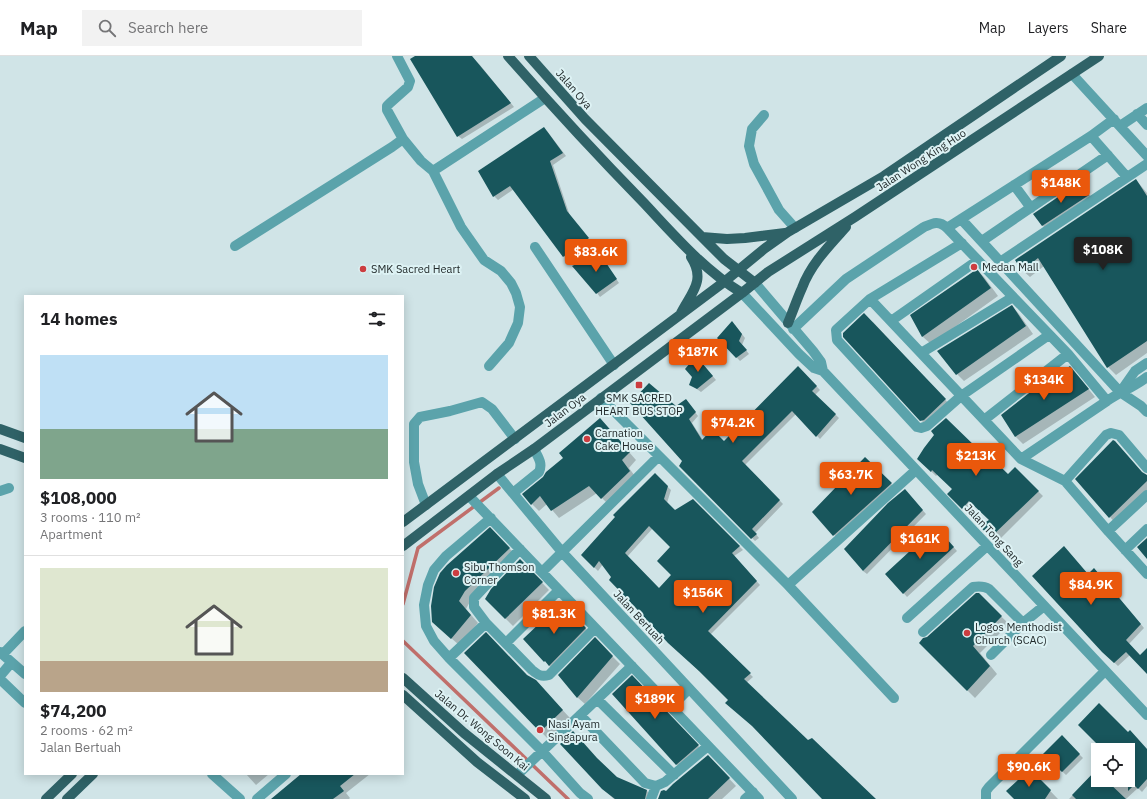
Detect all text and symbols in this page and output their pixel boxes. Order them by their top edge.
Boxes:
search box [82,10,362,46]
text: Map [20,16,58,40]
icon: search [96,17,118,39]
text: Search here [128,18,208,37]
text: Map [979,19,1006,37]
text: Layers [1028,19,1069,37]
text: Share [1091,19,1127,37]
street label: Jalan Oya [553,66,595,112]
street label: Jalan Wong King Huo [873,126,969,194]
pin: $148K [1033,170,1089,204]
text: $148K [1041,174,1081,191]
pin: $108K [1075,237,1131,271]
pin: $83.6K [563,239,629,273]
text: $108K [1083,241,1123,258]
text: $83.6K [574,243,618,260]
place label: Medan Mall [982,260,1039,274]
place label: SMK Sacred Heart [371,262,460,276]
marker: Medan Mall [969,262,979,272]
marker: SMK Sacred Heart [358,264,368,274]
text: 14 homes [40,308,117,330]
icon: filters [366,308,388,330]
pin: $187K [670,339,726,373]
text: $187K [678,343,718,360]
pin: $134K [1016,367,1072,401]
text: $134K [1024,371,1064,388]
marker: SMK SACRED HEART BUS STOP [634,380,644,390]
icon: home [178,381,250,453]
street label: Jalan Oya [542,390,589,430]
place label: SMK SACRED HEART BUS STOP [595,391,683,418]
pin: $74.2K [700,410,766,444]
text: $74.2K [711,414,755,431]
place label: Carnation Cake House [595,426,654,453]
marker: Carnation Cake House [582,434,592,444]
pin: $213K [948,443,1004,477]
text: $213K [956,447,996,464]
pin: $63.7K [818,462,884,496]
text: $63.7K [829,466,873,483]
text: $108,000 [40,487,117,509]
street label: Jalan Tong Sang [962,501,1026,569]
text: 3 rooms · 110 m² [40,509,141,526]
text: Apartment [40,526,103,543]
pin: $161K [892,526,948,560]
text: $161K [900,530,940,547]
place label: Sibu Thomson Corner [464,560,534,587]
marker: Sibu Thomson Corner [451,568,461,578]
pin: $84.9K [1058,572,1124,606]
text: $84.9K [1069,576,1113,593]
pin: $156K [675,580,731,614]
text: $156K [683,584,723,601]
street label: Jalan Bertuah [610,587,668,647]
icon: home [178,594,250,666]
pin: $81.3K [521,601,587,635]
text: $81.3K [532,605,576,622]
place label: Logos Menthodist Church (SCAC) [975,620,1062,647]
marker: Logos Menthodist Church (SCAC) [962,628,972,638]
street label: Jalan Dr. Wong Soon Kai [432,686,532,774]
pin: $189K [627,686,683,720]
text: $189K [635,690,675,707]
text: $74,200 [40,700,107,722]
place label: Nasi Ayam Singapura [548,717,600,744]
text: 2 rooms · 62 m² [40,722,133,739]
marker: Nasi Ayam Singapura [535,725,545,735]
text: Jalan Bertuah [40,739,121,756]
map controls [1091,743,1135,787]
button: locate [1091,743,1135,787]
pin: $90.6K [996,754,1062,788]
text: $90.6K [1007,758,1051,775]

